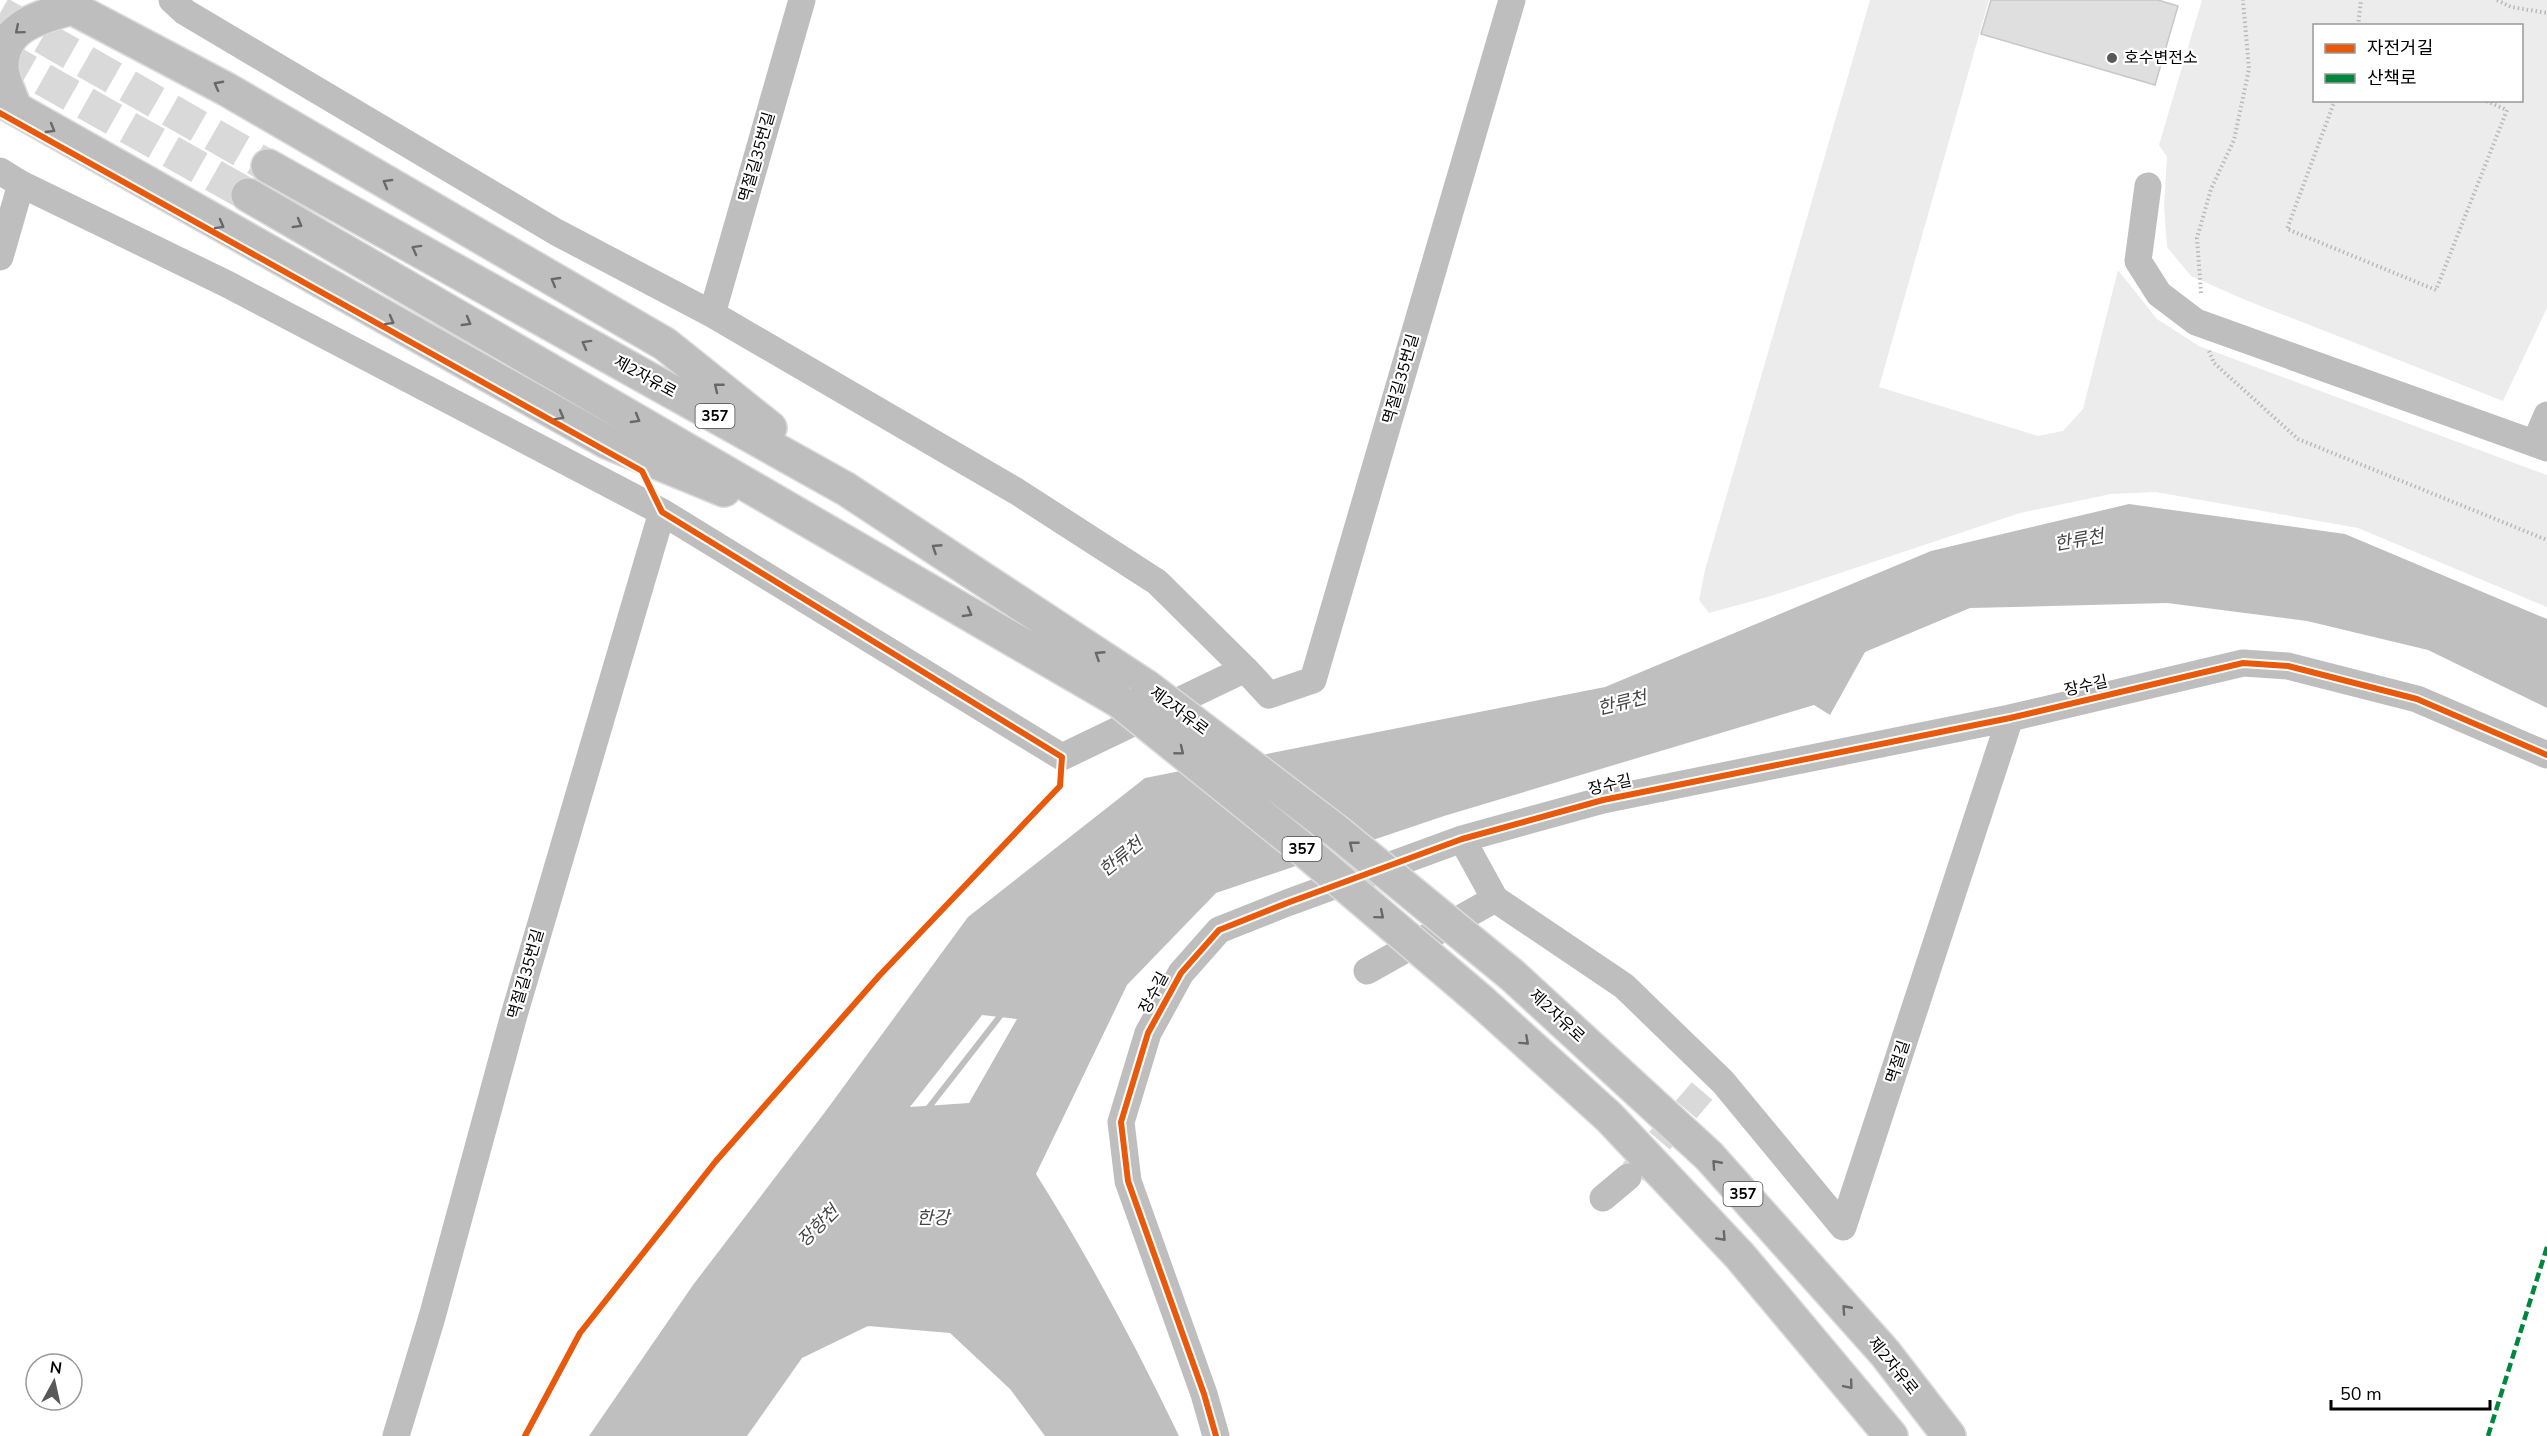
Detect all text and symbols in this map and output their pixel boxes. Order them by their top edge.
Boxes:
one-way arrow [15,23,26,34]
legend [2313,24,2523,102]
text: 자전거길 [2367,36,2433,60]
place label: 호수변전소 [2124,47,2198,69]
marker: 호수변전소 [2105,51,2119,65]
text: 산책로 [2367,66,2417,90]
one-way arrow [214,81,224,92]
street label: 멱절길35번길 [734,109,780,205]
one-way arrow [45,121,55,133]
one-way arrow [383,179,393,190]
one-way arrow [292,217,302,228]
one-way arrow [214,218,225,229]
one-way arrow [412,245,422,256]
one-way arrow [551,277,561,288]
one-way arrow [384,313,394,325]
one-way arrow [461,315,471,326]
street label: 멱절길35번길 [1378,331,1424,427]
one-way arrow [582,340,592,351]
street label: 제2자유로 [610,351,681,403]
one-way arrow [714,383,725,394]
road number: 357 [696,404,734,428]
one-way arrow [554,409,564,420]
one-way arrow [630,412,640,424]
water label: 한류천 [2052,523,2108,556]
one-way arrow [931,544,942,555]
one-way arrow [962,605,972,617]
one-way arrow [1094,651,1105,662]
street label: 장수길 [2062,670,2110,702]
street label: 제2자유로 [1145,682,1213,741]
water label: 한류천 [1595,685,1651,721]
one-way arrow [1174,744,1185,755]
street label: 장수길 [1586,769,1634,801]
water label: 한류천 [1094,831,1150,882]
road number: 357 [1282,837,1322,861]
one-way arrow [1349,841,1360,852]
one-way arrow [1373,908,1384,919]
street label: 멱절길35번길 [503,926,549,1022]
street label: 장수길 [1134,968,1174,1018]
street label: 제2자유로 [1524,985,1590,1048]
one-way arrow [1518,1034,1528,1045]
street label: 멱절길 [1881,1038,1915,1086]
one-way arrow [1712,1160,1723,1171]
road number: 357 [1724,1182,1762,1206]
water label: 장항천 [792,1198,846,1252]
water label: 한강 [916,1206,952,1230]
one-way arrow [1715,1231,1726,1241]
one-way arrow [1842,1306,1853,1316]
street label: 제2자유로 [1863,1332,1923,1400]
north arrow [24,1352,84,1412]
text: N [48,1356,63,1380]
scale bar [2331,1373,2490,1411]
one-way arrow [1842,1378,1853,1389]
text: 50 m [2340,1382,2382,1406]

